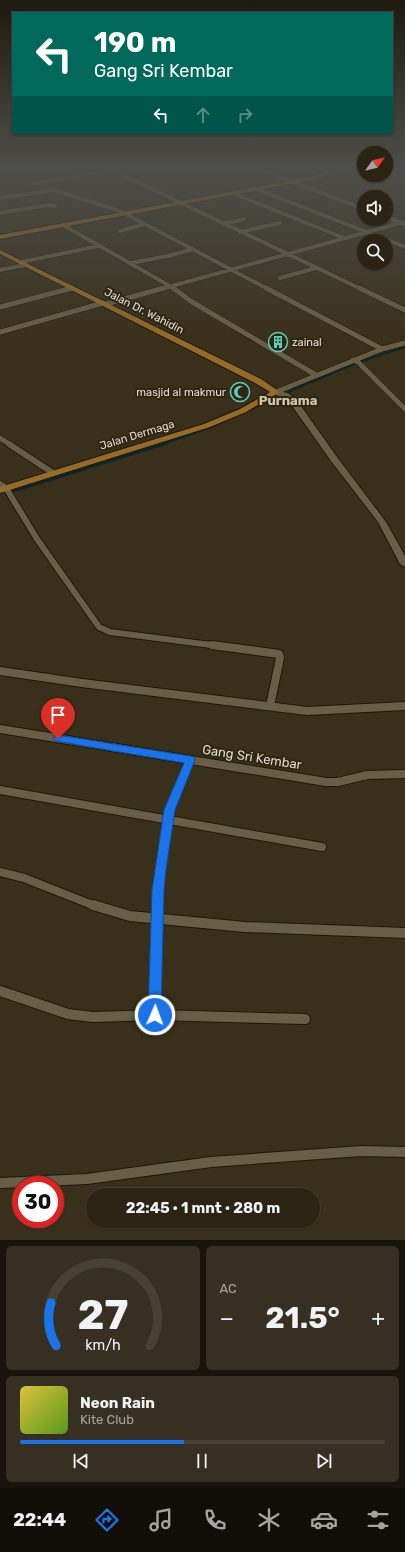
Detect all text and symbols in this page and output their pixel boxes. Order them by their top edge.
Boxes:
text: 190 m [94,26,177,59]
icon: left [28,28,80,80]
text: Gang Sri Kembar [94,60,233,82]
icon: left [150,104,172,126]
icon: ahead [192,104,214,126]
icon: right [234,104,256,126]
north arrow [357,146,393,182]
map controls [357,146,393,270]
button: sound [357,190,393,226]
button: search [357,234,393,270]
street label: Jalan Dr. Wahidin [102,285,186,337]
building icon: zainal [267,331,289,353]
place label: zainal [292,336,322,349]
mosque icon: masjid al makmur [229,381,251,403]
place label: masjid al makmur [136,386,227,399]
district label: Purnama [259,393,317,408]
street label: Jalan Dermaga [98,417,176,453]
pin [41,698,75,739]
icon: arrive [47,704,69,726]
street label: Gang Sri Kembar [201,742,303,773]
position arrow [134,994,176,1036]
speed limit sign: 30 [12,1176,64,1228]
text: 22:45 · 1 mnt · 280 m [126,1199,280,1217]
text: AC [220,1281,237,1296]
text: 27 [77,1290,128,1339]
text: 21.5° [265,1300,340,1336]
text: − [220,1305,234,1332]
text: + [371,1305,385,1332]
text: km/h [85,1337,121,1354]
text: Neon Rain [80,1394,155,1412]
text: Kite Club [80,1412,134,1427]
icon: previous [70,1450,92,1472]
icon: pause [191,1450,213,1472]
icon: next [313,1450,335,1472]
icon: directions [93,1506,121,1534]
icon: music [147,1506,175,1534]
icon: phone [201,1506,229,1534]
icon: climate [255,1506,283,1534]
icon: car [310,1506,338,1534]
icon: filters [364,1506,392,1534]
text: 22:44 [13,1509,66,1531]

